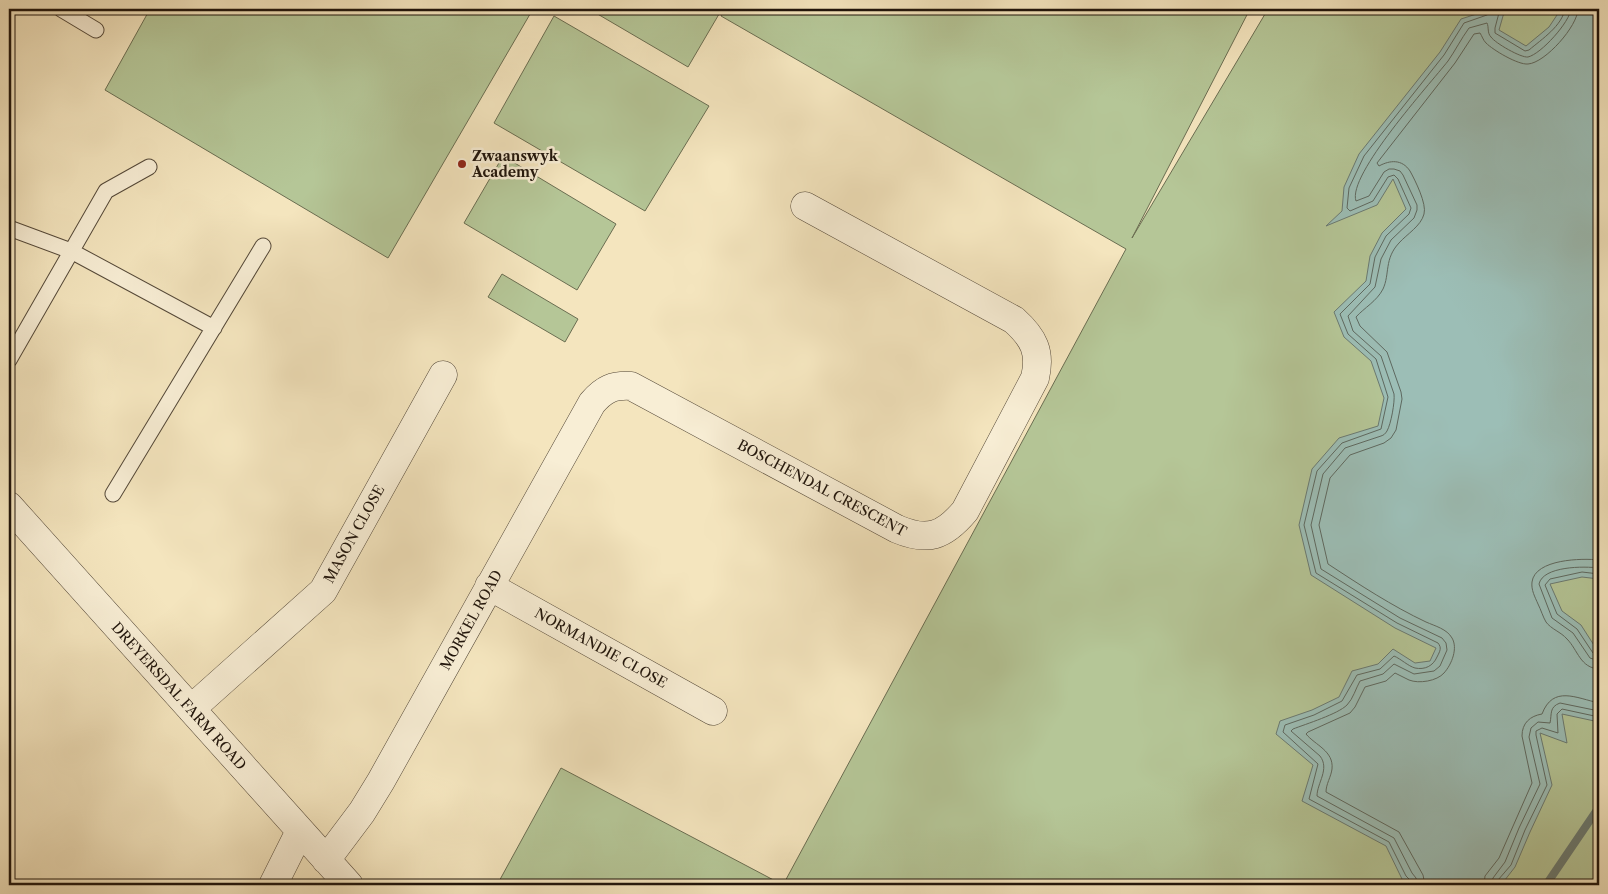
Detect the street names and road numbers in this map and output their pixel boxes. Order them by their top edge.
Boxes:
street label: BOSCHENDAL CRESCENT [734,436,910,541]
street label: MASON CLOSE [320,482,388,586]
street label: MORKEL ROAD [436,567,506,673]
street label: NORMANDIE CLOSE [532,604,670,692]
street label: DREYERSDAL FARM ROAD [108,618,250,774]

